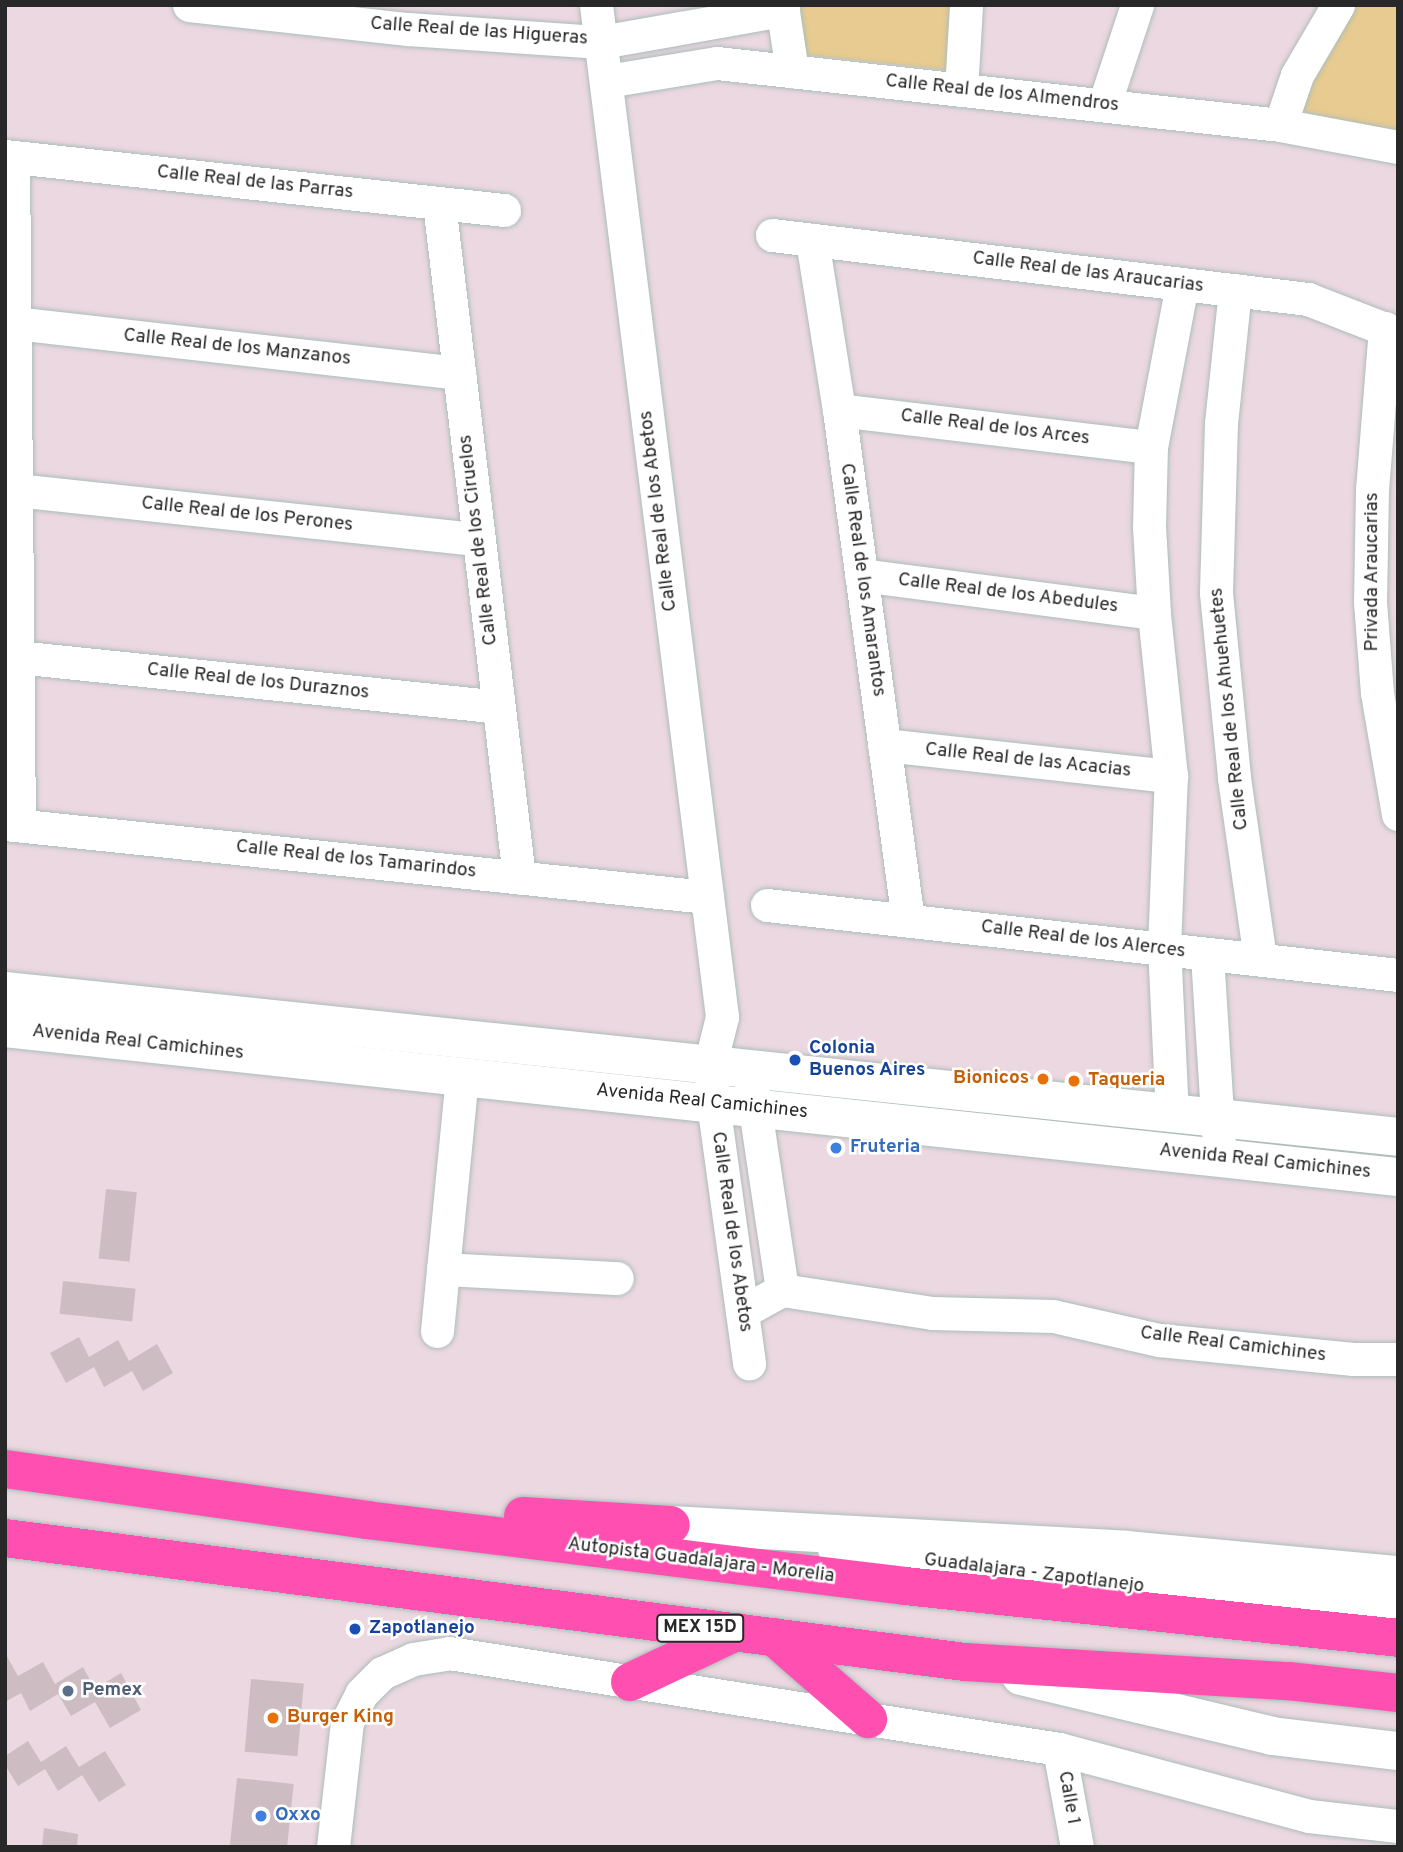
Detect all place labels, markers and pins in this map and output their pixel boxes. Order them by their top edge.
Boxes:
place label: Colonia Buenos Aires [809,1038,926,1082]
marker: Colonia Buenos Aires [787,1052,803,1068]
place label: Bionicos [953,1068,1029,1090]
place label: Taqueria [1088,1070,1165,1092]
marker: Bionicos [1035,1071,1051,1087]
marker: Taqueria [1066,1073,1082,1089]
place label: Fruteria [850,1137,920,1159]
marker: Fruteria [828,1140,844,1156]
place label: Zapotlanejo [369,1618,475,1640]
marker: Zapotlanejo [347,1621,363,1637]
place label: Pemex [82,1680,142,1702]
marker: Pemex [60,1683,76,1699]
place label: Burger King [287,1707,394,1729]
marker: Burger King [265,1710,281,1726]
place label: Oxxo [275,1805,321,1827]
marker: Oxxo [253,1808,269,1824]

